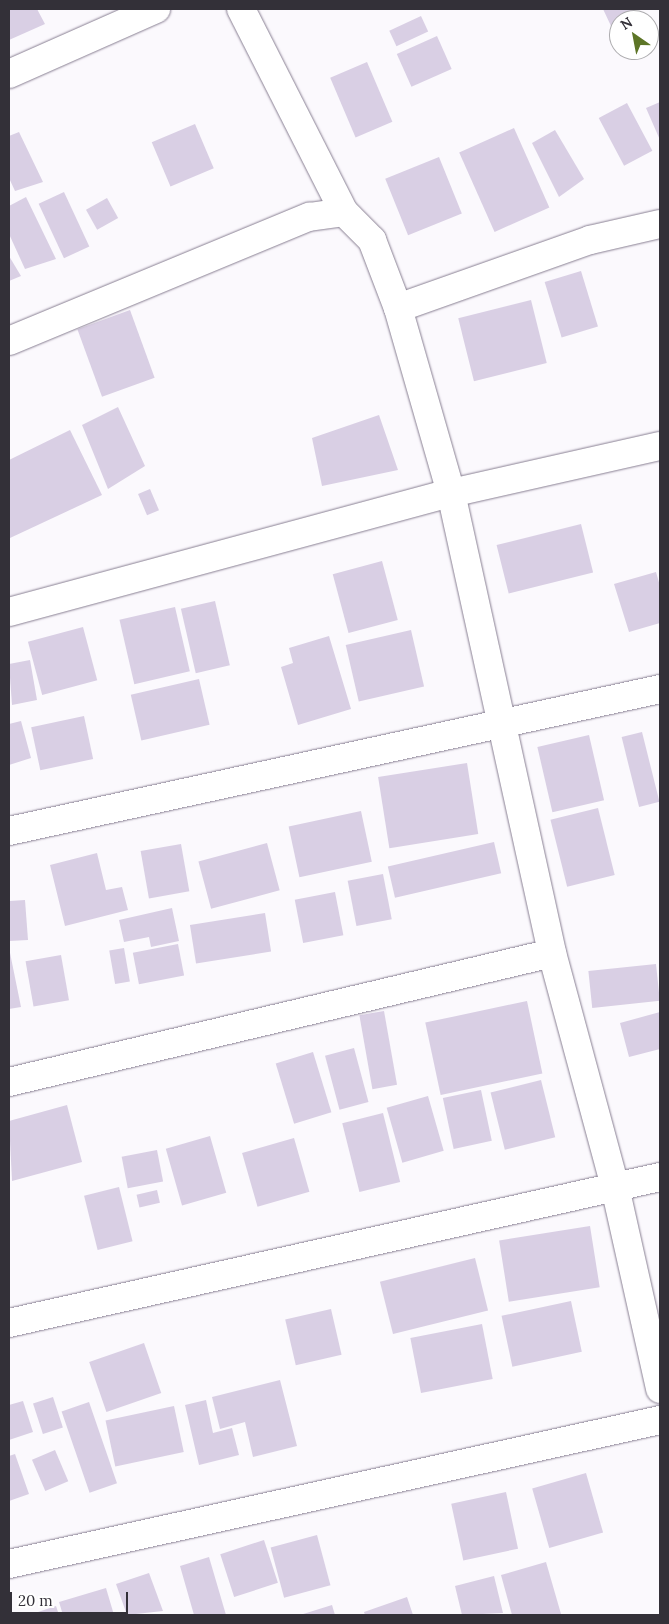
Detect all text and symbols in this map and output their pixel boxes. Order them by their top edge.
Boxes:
north arrow [609,10,659,60]
text: N [617,13,636,34]
scale bar [12,1582,130,1614]
text: 20 m [18,1591,53,1610]

